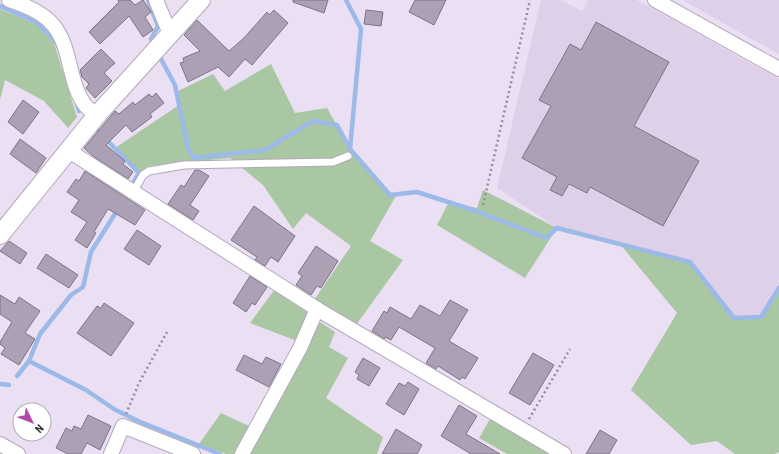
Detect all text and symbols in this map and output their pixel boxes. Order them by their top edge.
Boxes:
north arrow [12,402,52,442]
text: N [32,422,46,436]

